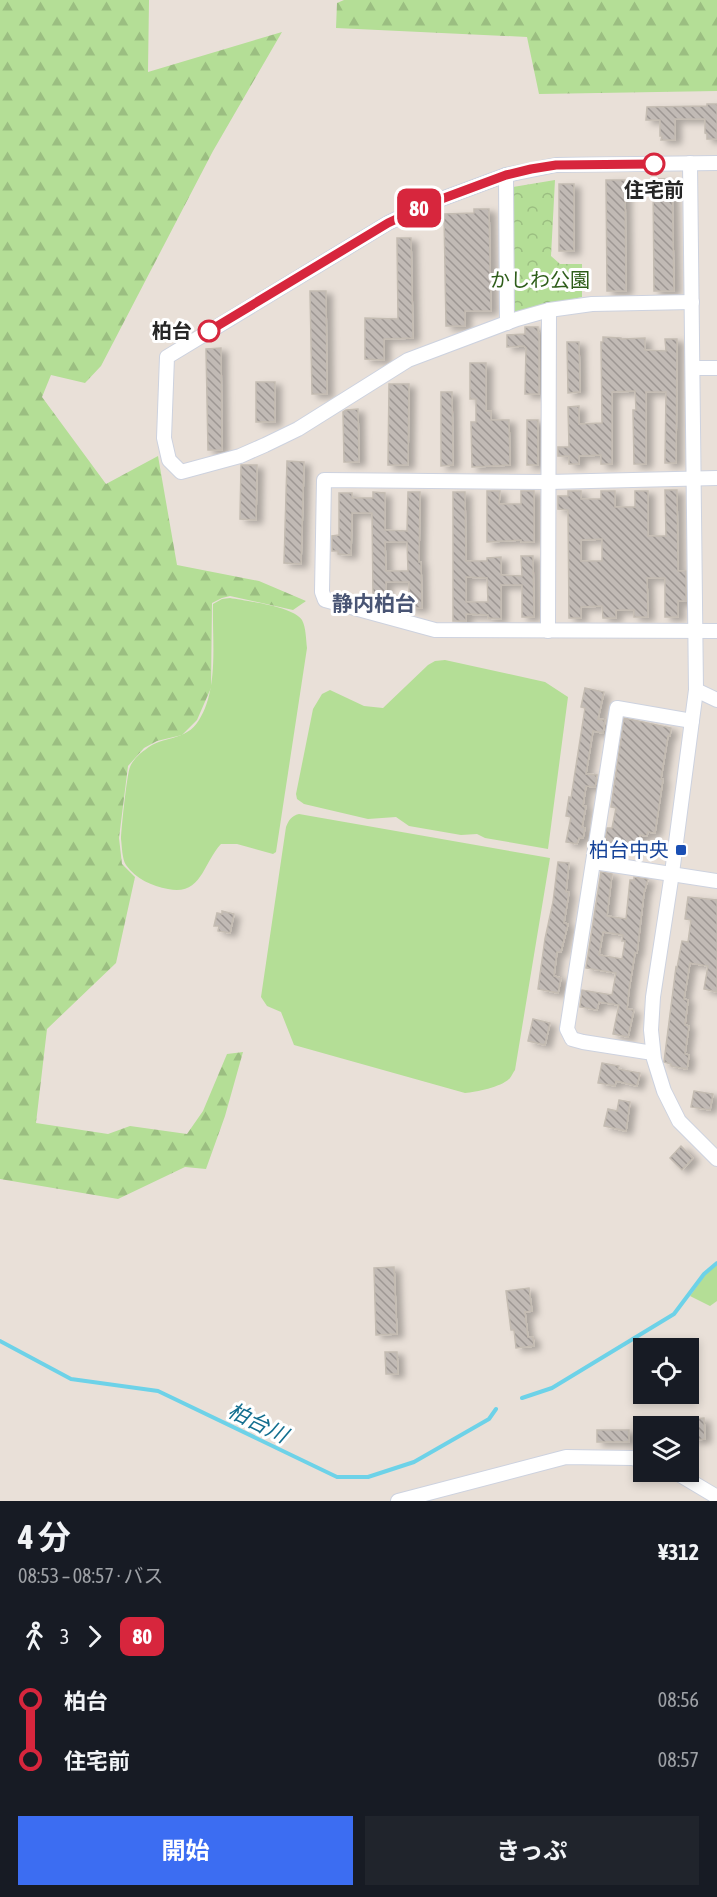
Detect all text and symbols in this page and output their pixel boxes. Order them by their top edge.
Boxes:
marker: 住宅前 [643,153,665,175]
place label: 住宅前 [624,178,684,201]
line badge: 80 [392,188,446,228]
text: 80 [409,196,429,220]
park label: かしわ公園 [490,268,590,291]
place label: 柏台 [152,319,192,342]
marker: 柏台 [198,320,220,342]
district label: 静内柏台 [332,591,416,615]
place label: 柏台中央 [589,838,669,861]
marker: 柏台中央 [674,843,688,857]
map controls [633,1338,699,1482]
button: locate [633,1338,699,1404]
water label: 柏台川 [225,1398,294,1448]
button: layers [633,1416,699,1482]
text: 4 分 [18,1518,71,1556]
text: ¥312 [658,1539,699,1565]
text: 08:53 – 08:57 · バス [18,1564,164,1587]
icon: walk [18,1620,51,1653]
icon: forward [78,1620,111,1653]
text: 80 [132,1624,152,1648]
text: 3 [60,1625,69,1648]
text: 柏台 [64,1688,108,1714]
text: 08:56 [658,1688,699,1711]
text: 住宅前 [64,1748,130,1774]
text: 08:57 [658,1748,699,1771]
button: 開始 [18,1816,353,1885]
button: きっぷ [365,1816,699,1885]

